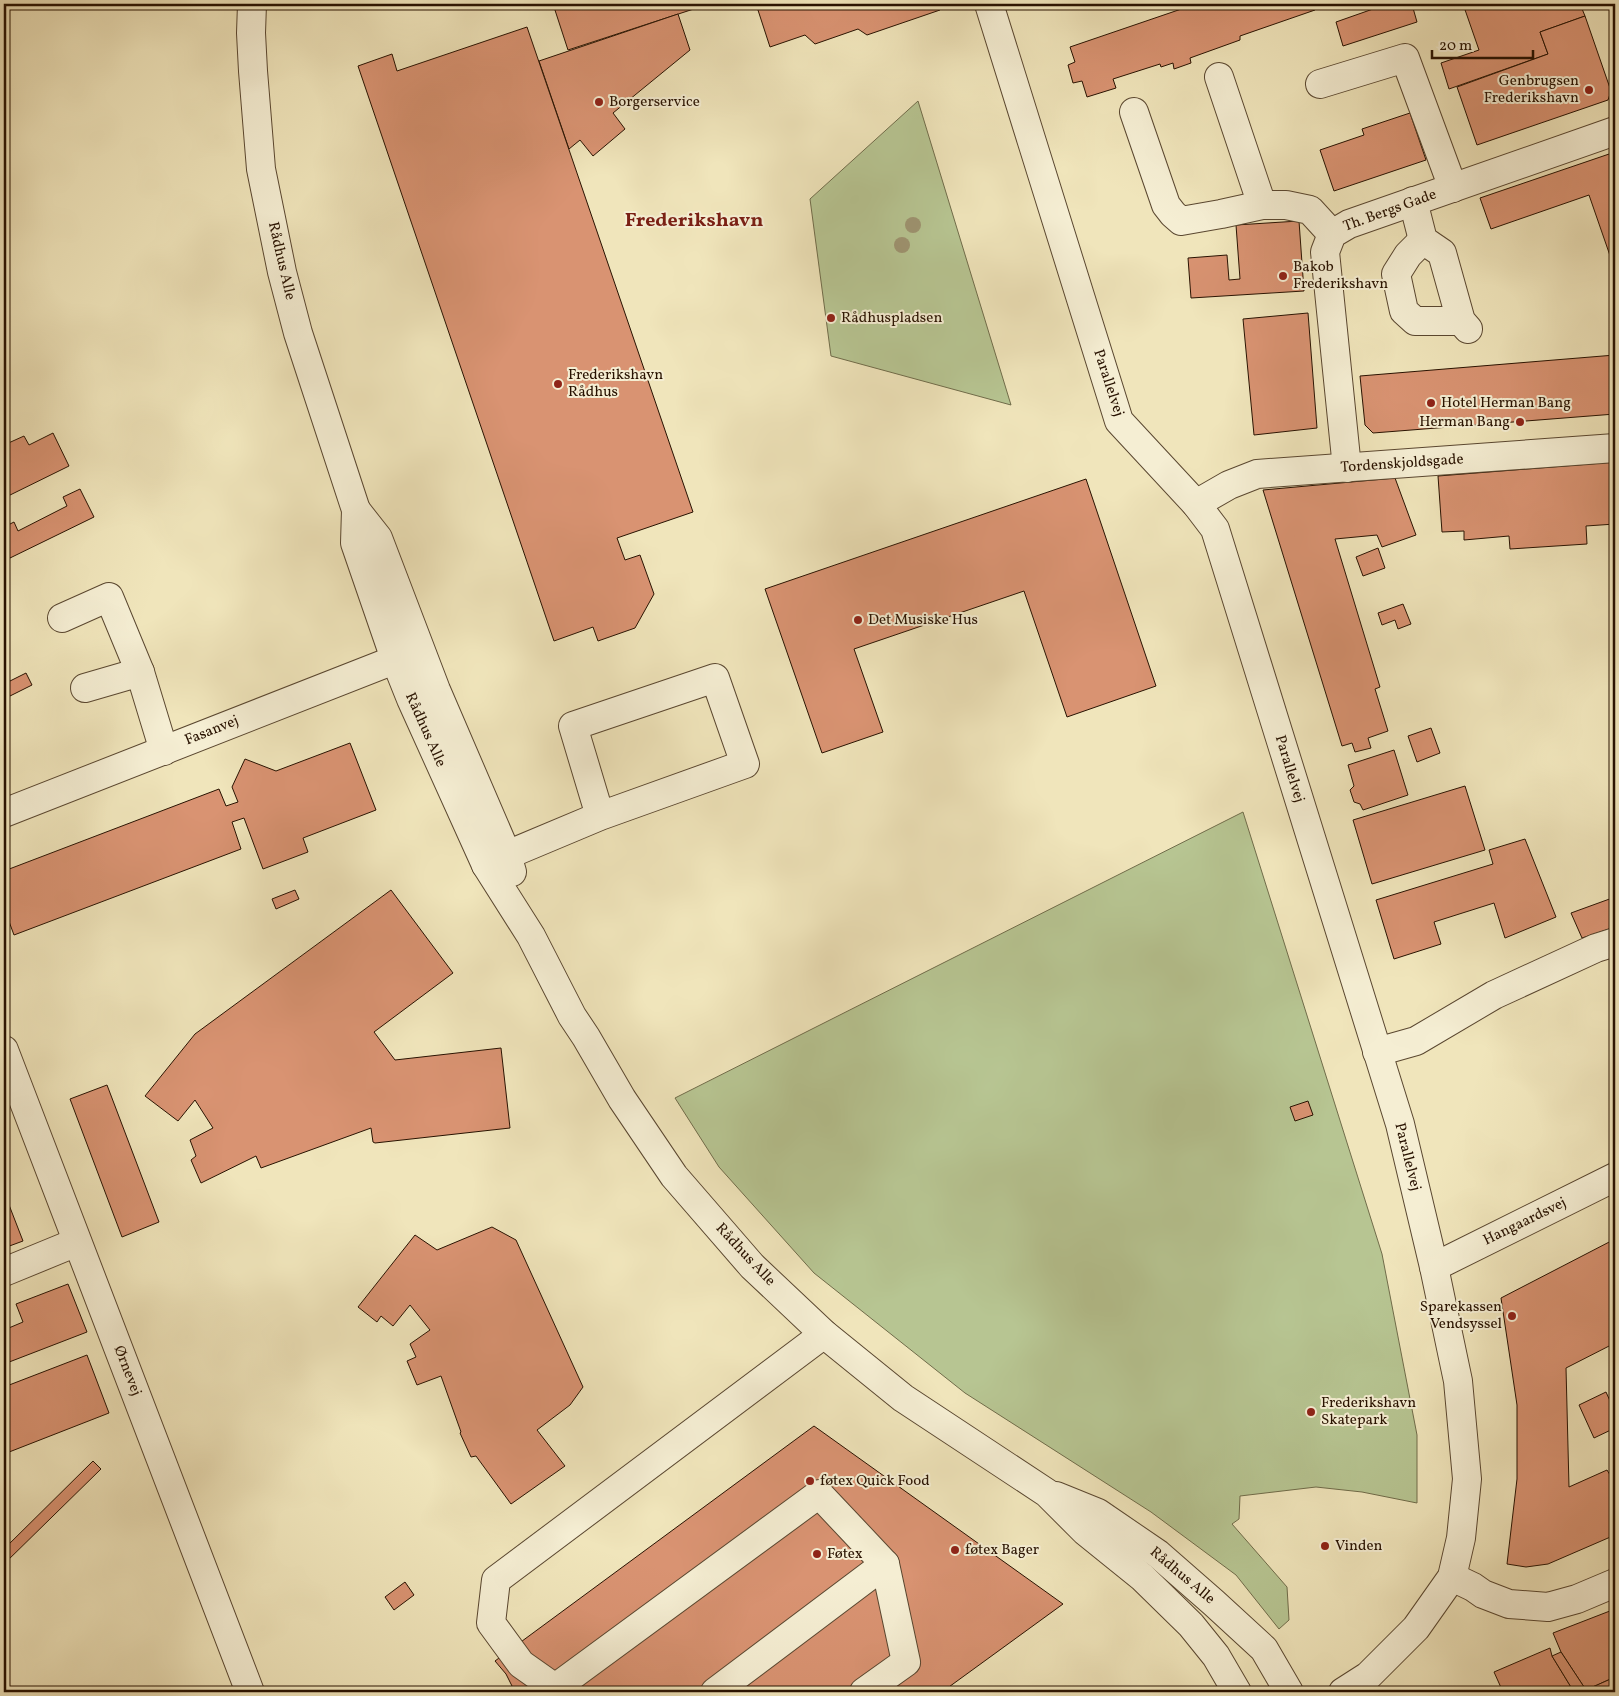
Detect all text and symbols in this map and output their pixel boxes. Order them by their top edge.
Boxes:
scale bar [1432,28,1533,60]
text: 20 m [1439,36,1472,57]
place label: Genbrugsen Frederikshavn [1484,71,1579,109]
marker: Genbrugsen Frederikshavn [1583,84,1595,96]
place label: Borgerservice [609,92,700,113]
marker: Borgerservice [593,96,605,108]
street label: Th. Bergs Gade [1340,184,1440,238]
district label: Frederikshavn [625,207,763,235]
street label: Rådhus Alle [262,220,300,302]
place label: Bakob Frederikshavn [1293,257,1388,295]
marker: Bakob Frederikshavn [1277,270,1289,282]
place label: Rådhuspladsen [841,308,942,329]
marker: Rådhuspladsen [825,312,837,324]
street label: Parallelvej [1087,347,1129,419]
place label: Frederikshavn Rådhus [568,365,663,403]
marker: Frederikshavn Rådhus [552,378,564,390]
place label: Hotel Herman Bang [1441,393,1571,414]
marker: Hotel Herman Bang [1425,397,1437,409]
place label: Herman Bang [1419,412,1510,433]
marker: Herman Bang [1514,416,1526,428]
street label: Tordenskjoldsgade [1340,449,1464,479]
place label: Det Musiske Hus [868,610,978,631]
marker: Det Musiske Hus [852,614,864,626]
street label: Rådhus Alle [399,689,451,771]
street label: Fasanvej [182,711,242,751]
street label: Parallelvej [1269,733,1309,805]
street label: Parallelvej [1388,1121,1426,1193]
street label: Hangaardsvej [1480,1193,1570,1251]
street label: Rådhus Alle [710,1219,780,1291]
place label: Sparekassen Vendsyssel [1420,1297,1502,1335]
marker: Sparekassen Vendsyssel [1506,1310,1518,1322]
street label: Ørnevej [108,1343,146,1399]
place label: Frederikshavn Skatepark [1321,1393,1416,1431]
marker: Frederikshavn Skatepark [1305,1406,1317,1418]
place label: føtex Quick Food [820,1471,930,1492]
marker: føtex Quick Food [804,1475,816,1487]
place label: Vinden [1335,1536,1383,1557]
place label: føtex Bager [965,1540,1039,1561]
marker: Vinden [1319,1540,1331,1552]
street label: Rådhus Alle [1145,1542,1219,1610]
place label: Føtex [827,1544,863,1565]
marker: føtex Bager [949,1544,961,1556]
marker: Føtex [811,1548,823,1560]

